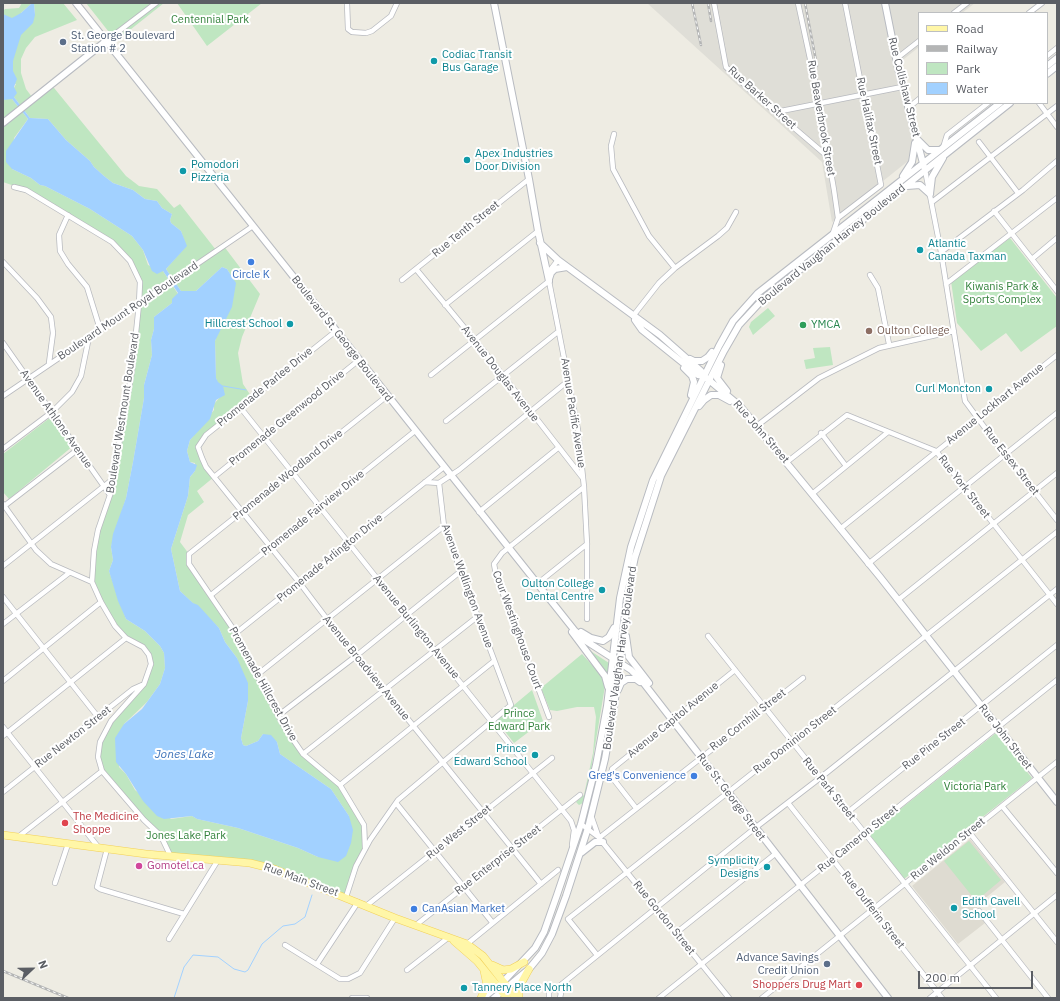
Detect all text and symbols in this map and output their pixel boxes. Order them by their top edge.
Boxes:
legend [918,12,1048,104]
park label: Centennial Park [171,13,249,27]
text: Road [956,21,984,36]
place label: St. George Boulevard Station # 2 [71,29,175,55]
street label: Rue Collishaw Street [885,36,923,138]
marker: St. George Boulevard Station # 2 [58,37,68,47]
text: Railway [956,41,998,56]
place label: Codiac Transit Bus Garage [442,48,512,74]
marker: Codiac Transit Bus Garage [429,56,439,66]
street label: Rue Beaverbrook Street [804,59,838,177]
text: Park [956,61,980,76]
street label: Rue Barker Street [725,64,799,132]
street label: Rue Halifax Street [853,76,885,166]
text: Water [956,81,988,96]
place label: Apex Industries Door Division [475,147,553,173]
marker: Apex Industries Door Division [462,155,472,165]
place label: Pomodori Pizzeria [191,158,239,184]
marker: Pomodori Pizzeria [178,166,188,176]
street label: Boulevard Vaughan Harvey Boulevard [756,182,908,308]
street label: Rue Tenth Street [430,198,502,260]
place label: Atlantic Canada Taxman [928,237,1006,263]
marker: Atlantic Canada Taxman [915,245,925,255]
marker: Circle K [246,257,256,267]
street label: Boulevard Mount Royal Boulevard [55,259,201,363]
place label: Circle K [232,268,270,282]
street label: Boulevard St. George Boulevard [289,273,395,405]
park label: Kiwanis Park & Sports Complex [963,280,1041,306]
place label: Hillcrest School [205,317,282,331]
place label: YMCA [811,318,840,332]
marker: Hillcrest School [285,319,295,329]
marker: YMCA [798,320,808,330]
street label: Avenue Douglas Avenue [458,323,542,425]
place label: Oulton College [877,324,950,338]
marker: Oulton College [864,326,874,336]
street label: Boulevard Westmount Boulevard [104,332,142,494]
street label: Promenade Parlee Drive [215,344,315,430]
street label: Avenue Pacific Avenue [558,357,588,469]
street label: Avenue Lockhart Avenue [944,361,1046,447]
street label: Avenue Athlone Avenue [17,367,95,471]
street label: Promenade Greenwood Drive [227,367,347,469]
place label: Curl Moncton [915,382,981,396]
marker: Curl Moncton [984,384,994,394]
street label: Rue John Street [730,398,792,466]
street label: Rue Essex Street [980,424,1042,498]
street label: Promenade Woodland Drive [230,427,346,523]
street label: Rue York Street [935,453,993,521]
street label: Promenade Fairview Drive [259,467,367,559]
street label: Promenade Arlington Drive [274,511,386,605]
street label: Avenue Wellington Avenue [438,522,496,650]
street label: Boulevard Vaughan Harvey Boulevard [601,565,639,751]
street label: Cour Westinghouse Court [489,569,545,691]
street label: Avenue Burlington Avenue [370,572,462,682]
place label: Oulton College Dental Centre [521,577,594,603]
marker: Oulton College Dental Centre [597,585,607,595]
street label: Avenue Broadview Avenue [320,613,412,723]
street label: Promenade Hillcrest Drive [226,624,300,744]
street label: Avenue Capitol Avenue [625,679,721,761]
street label: Rue Cornhill Street [707,686,789,754]
street label: Rue John Street [975,702,1035,772]
street label: Rue Newton Street [32,703,114,771]
street label: Rue Dominion Street [751,703,839,777]
park label: Prince Edward Park [488,707,550,733]
street label: Rue Pine Street [900,715,968,773]
place label: Prince Edward School [454,742,527,768]
water label: Jones Lake [155,748,213,762]
marker: Prince Edward School [530,750,540,760]
street label: Rue St. George Street [694,751,768,843]
street label: Rue Park Street [800,755,858,823]
place label: Greg's Convenience [589,769,686,783]
marker: Greg's Convenience [689,771,699,781]
park label: Victoria Park [944,780,1006,794]
street label: Rue West Street [424,802,494,862]
street label: Rue Cameron Street [815,803,901,875]
place label: The Medicine Shoppe [73,810,139,836]
street label: Rue Weldon Street [908,815,988,883]
marker: The Medicine Shoppe [60,818,70,828]
street label: Rue Enterprise Street [452,822,544,898]
park label: Jones Lake Park [146,829,226,843]
place label: Symplicity Designs [708,854,759,880]
place label: Gomotel.ca [147,859,204,873]
street label: Rue Main Street [262,860,340,900]
marker: Gomotel.ca [134,861,144,871]
marker: Symplicity Designs [762,862,772,872]
street label: Rue Dufferin Street [839,869,907,951]
street label: Rue Gordon Street [630,878,698,958]
place label: Edith Cavell School [962,895,1020,921]
place label: CanAsian Market [422,902,505,916]
marker: Edith Cavell School [949,903,959,913]
marker: CanAsian Market [409,904,419,914]
north arrow [12,949,52,989]
place label: Advance Savings Credit Union [736,951,819,977]
text: N [35,958,51,971]
marker: Advance Savings Credit Union [822,959,832,969]
scale bar [920,963,1035,989]
text: 200 m [925,970,960,985]
place label: Shoppers Drug Mart [753,978,851,992]
marker: Shoppers Drug Mart [854,980,864,990]
place label: Tannery Place North [472,981,572,995]
marker: Tannery Place North [459,983,469,993]

